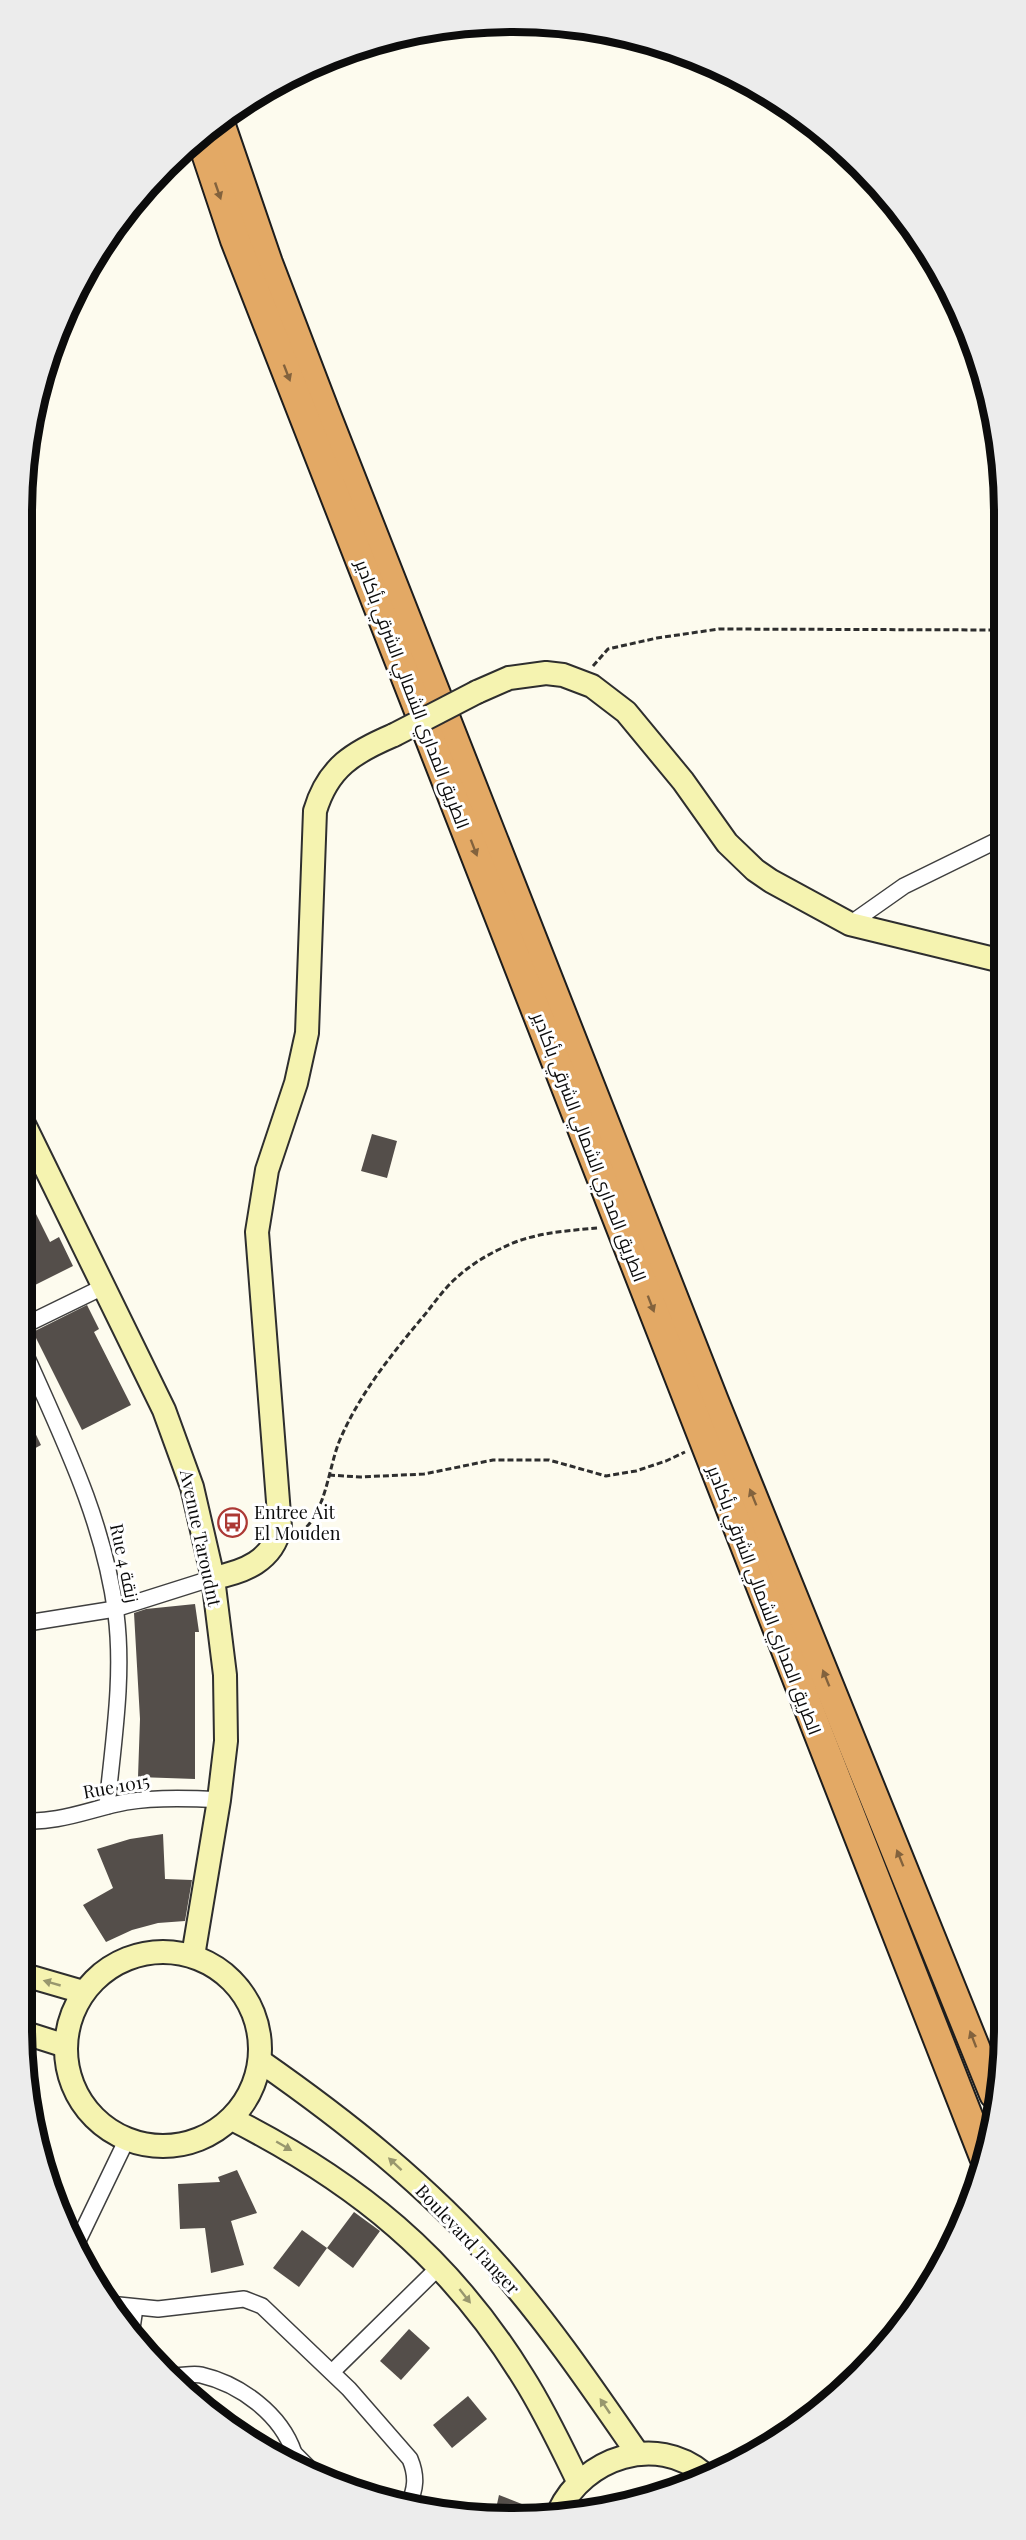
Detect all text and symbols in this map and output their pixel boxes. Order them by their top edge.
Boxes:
one-way arrow [214,182,223,200]
one-way arrow [282,365,292,383]
street label: الطريق المداري الشمالي الشرقي بأكادير [347,555,476,833]
one-way arrow [470,839,479,857]
street label: الطريق المداري الشمالي الشرقي بأكادير [524,1008,653,1286]
one-way arrow [646,1295,656,1313]
street label: الطريق المداري الشمالي الشرقي بأكادير [699,1461,828,1739]
street label: Avenue Taroudnt [175,1467,227,1609]
one-way arrow [748,1488,757,1506]
place label: Entree Ait El Mouden [254,1500,341,1545]
bus stop icon: Entree Ait El Mouden [217,1506,249,1538]
street label: Rue 4 زنقة [105,1521,145,1605]
one-way arrow [821,1668,831,1686]
street label: Rue 1015 [81,1768,151,1804]
one-way arrow [895,1849,905,1867]
one-way arrow [43,1978,61,1987]
one-way arrow [968,2030,977,2048]
one-way arrow [276,2141,293,2151]
one-way arrow [388,2158,403,2171]
street label: Boulevard Tanger [411,2179,525,2299]
one-way arrow [459,2289,471,2304]
one-way arrow [599,2398,611,2414]

